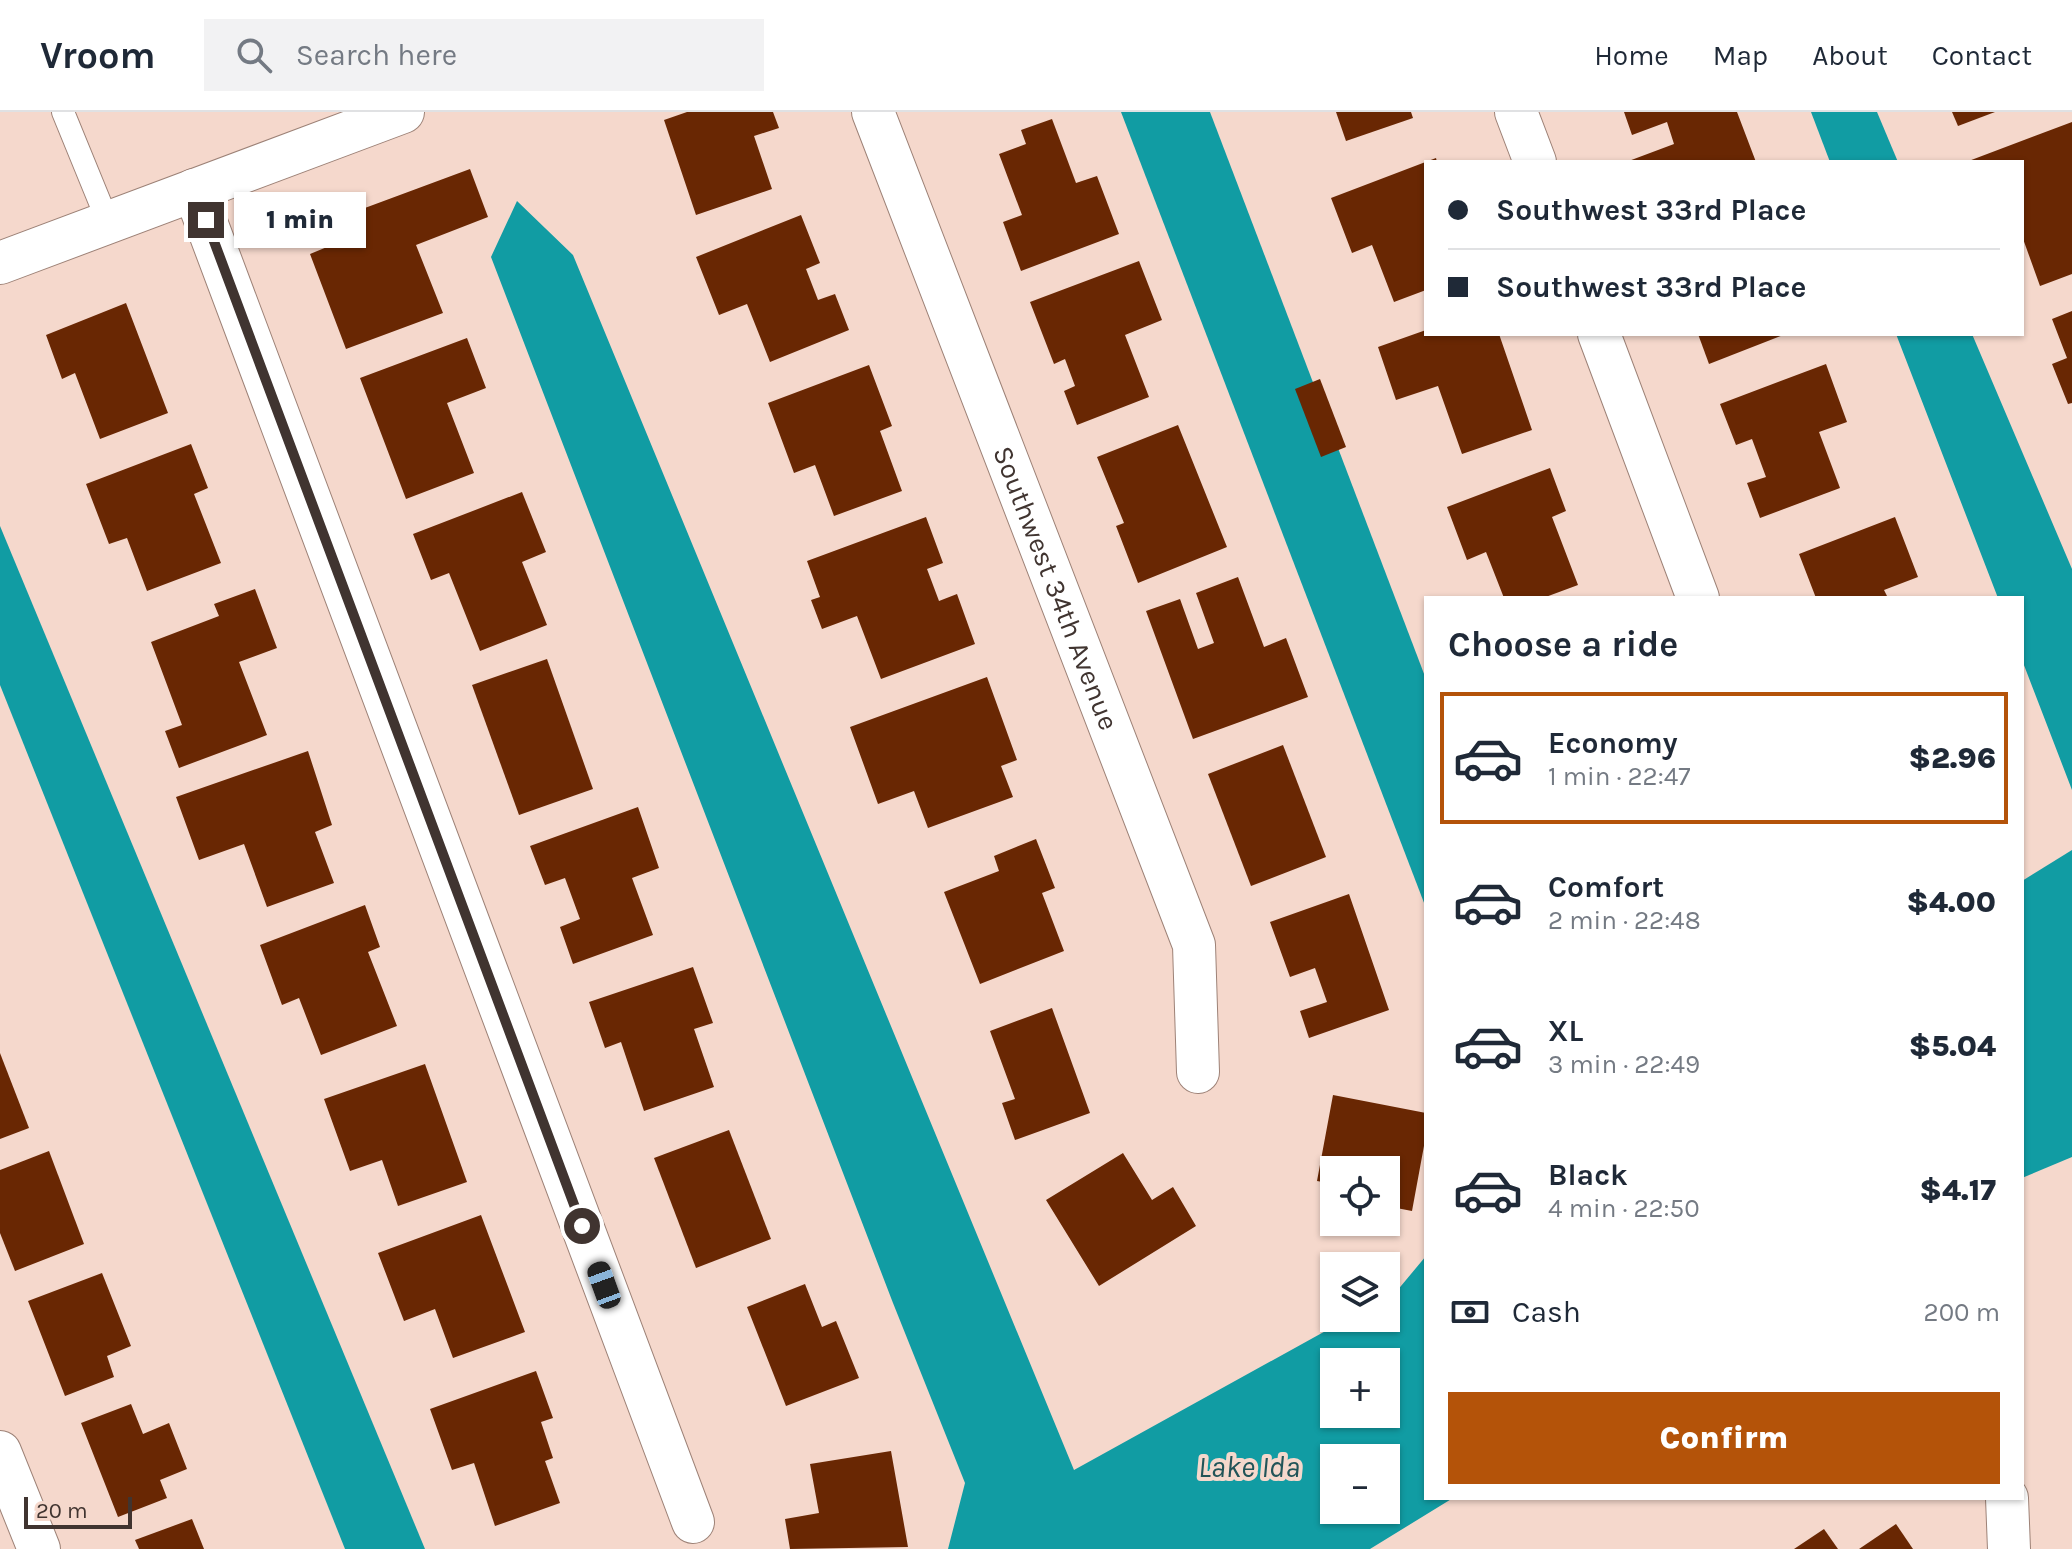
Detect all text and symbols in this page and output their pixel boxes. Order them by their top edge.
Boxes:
search box [204,19,764,91]
text: Vroom [40,33,156,78]
icon: search [232,33,276,77]
text: Search here [296,37,457,73]
text: Home [1594,39,1669,72]
text: Map [1713,39,1768,72]
text: About [1812,39,1888,72]
text: Contact [1932,39,2032,72]
callout: 1 min [234,192,366,248]
text: Southwest 33rd Place [1496,192,1806,228]
route end [188,202,224,238]
text: 1 min [266,204,334,235]
text: Southwest 33rd Place [1496,269,1806,305]
street label: Southwest 34th Avenue [986,441,1126,735]
text: Choose a ride [1448,623,1678,665]
icon: car [1452,722,1524,794]
text: Economy [1548,725,1678,761]
text: $2.96 [1908,740,1996,776]
text: 1 min · 22:47 [1548,761,1690,792]
icon: car [1452,866,1524,938]
text: Comfort [1548,869,1664,905]
text: $4.00 [1906,884,1996,920]
text: 2 min · 22:48 [1548,905,1701,936]
icon: car [1452,1010,1524,1082]
text: XL [1548,1013,1583,1049]
text: $5.04 [1909,1028,1996,1064]
text: 3 min · 22:49 [1548,1049,1700,1080]
icon: car [1452,1154,1524,1226]
map controls [1320,1156,1400,1524]
button: locate [1320,1156,1400,1236]
text: Black [1548,1157,1628,1193]
text: $4.17 [1920,1172,1996,1208]
text: 4 min · 22:50 [1548,1193,1700,1224]
route start [564,1208,600,1244]
button: layers [1320,1252,1400,1332]
car [585,1258,623,1312]
icon: cash [1448,1290,1492,1334]
text: Cash [1512,1294,1581,1330]
text: 200 m [1924,1297,2000,1328]
button: + [1320,1348,1400,1428]
button: Confirm [1448,1392,2000,1484]
button: − [1320,1444,1400,1524]
water label: Lake Ida [1198,1449,1300,1485]
scale bar [24,1493,132,1529]
text: 20 m [36,1498,88,1524]

